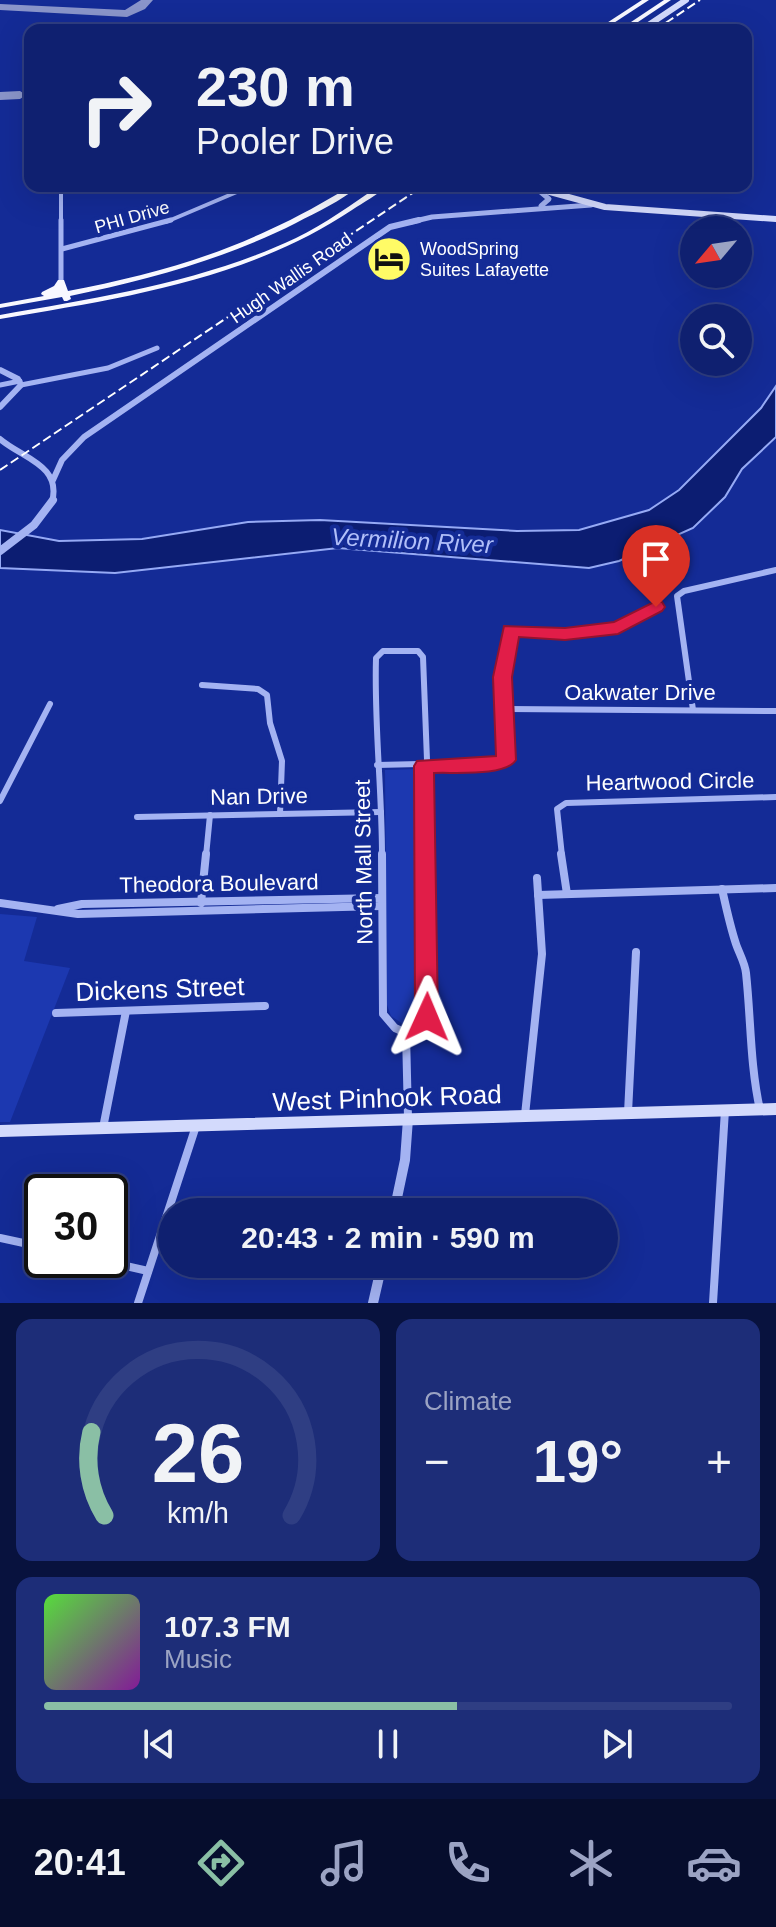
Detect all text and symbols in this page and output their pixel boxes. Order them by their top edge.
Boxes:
text: 230 m [196,55,355,118]
icon: right [64,56,168,160]
text: Pooler Drive [196,121,394,162]
street label: PHI Drive [92,197,172,237]
north arrow [680,216,752,288]
map controls [680,216,752,376]
street label: Hugh Wallis Road [227,229,355,327]
hotel icon: WoodSpring Suites Lafayette [365,235,413,283]
place label: WoodSpring Suites Lafayette [420,239,549,280]
button: search [680,304,752,376]
water label: Vermilion River [331,523,495,558]
pin [622,525,690,607]
icon: arrive [634,537,678,581]
street label: Oakwater Drive [564,680,716,705]
street label: Heartwood Circle [585,768,755,795]
street label: North Mall Street [350,779,377,945]
street label: Nan Drive [210,783,308,810]
street label: Theodora Boulevard [119,869,319,898]
street label: Dickens Street [75,971,246,1007]
position arrow [385,975,469,1059]
street label: West Pinhook Road [272,1079,502,1117]
speed limit sign: 30 [24,1174,128,1278]
text: 20:43 · 2 min · 590 m [241,1221,535,1254]
text: Climate [424,1386,512,1416]
text: 26 [152,1407,244,1500]
text: 19° [533,1428,623,1495]
text: − [424,1437,450,1486]
text: + [706,1437,732,1486]
text: km/h [167,1497,229,1529]
text: 107.3 FM [164,1610,291,1643]
text: Music [164,1644,232,1674]
icon: previous [137,1722,181,1766]
icon: pause [366,1722,410,1766]
icon: next [595,1722,639,1766]
icon: directions [193,1835,249,1891]
icon: music [316,1835,372,1891]
icon: phone [440,1835,496,1891]
icon: climate [563,1835,619,1891]
icon: car [686,1835,742,1891]
text: 20:41 [34,1842,126,1883]

